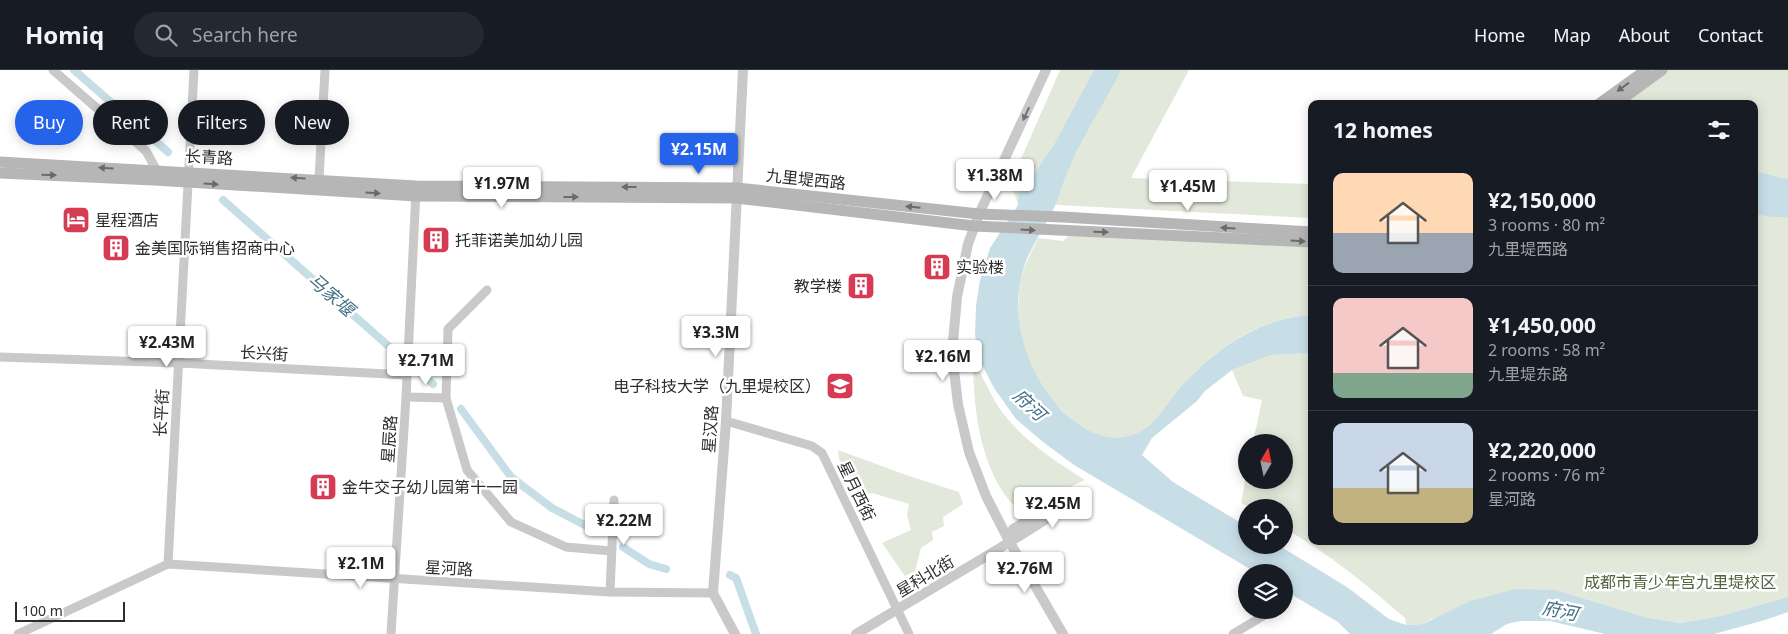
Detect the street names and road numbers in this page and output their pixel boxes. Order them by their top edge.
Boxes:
street label: 长青路 [184,145,234,169]
street label: 九里堤西路 [765,164,847,194]
street label: 长兴街 [239,341,289,365]
street label: 长平街 [149,388,173,438]
street label: 星汉路 [697,404,723,454]
street label: 星辰路 [376,414,402,464]
street label: 星月西街 [833,457,881,525]
street label: 星科北街 [892,550,958,602]
street label: 星河路 [424,556,474,580]

